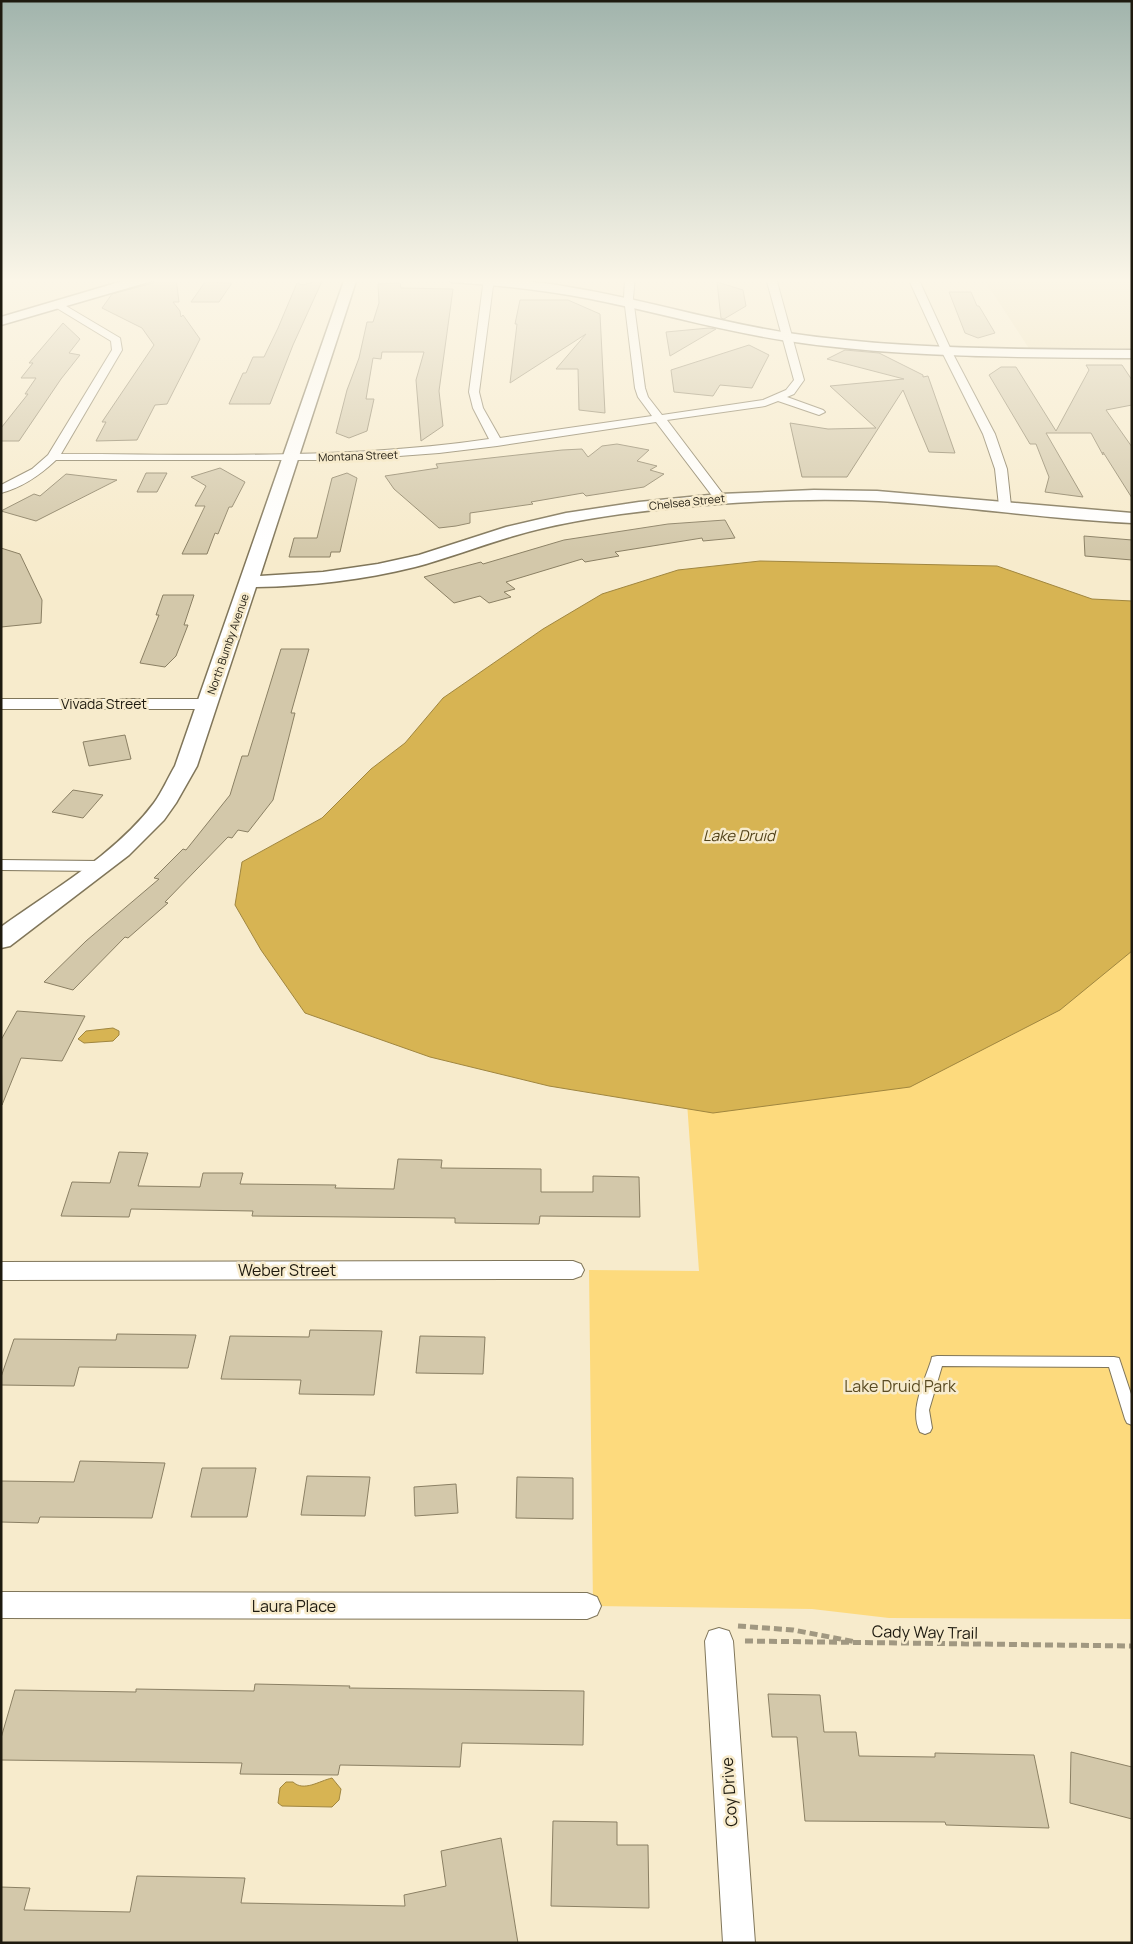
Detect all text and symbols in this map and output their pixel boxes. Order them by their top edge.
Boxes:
street label: Montana Street [318,447,398,464]
street label: Chelsea Street [648,490,726,513]
street label: North Bumby Avenue [203,591,252,696]
street label: Vivada Street [61,694,147,713]
water label: Lake Druid [703,825,777,846]
street label: Weber Street [238,1259,336,1281]
park label: Lake Druid Park [844,1375,957,1397]
street label: Laura Place [252,1595,336,1617]
street label: Cady Way Trail [872,1620,978,1644]
street label: Coy Drive [716,1756,742,1828]

